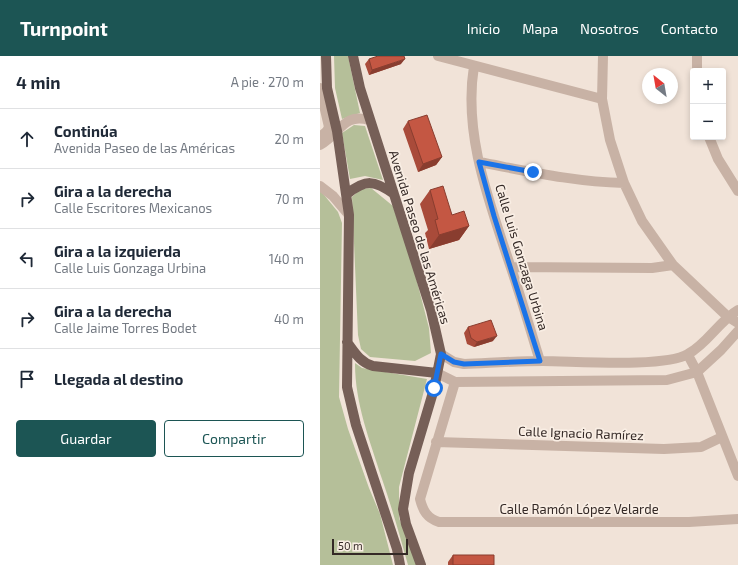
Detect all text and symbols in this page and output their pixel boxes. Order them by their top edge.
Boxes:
text: Turnpoint [20,17,108,40]
text: Inicio [467,20,500,37]
text: Mapa [522,20,558,37]
text: Nosotros [580,20,639,37]
text: Contacto [661,20,718,37]
north arrow [642,68,678,104]
map controls [690,68,726,140]
button: + [690,68,726,104]
text: 4 min [16,72,60,92]
text: A pie · 270 m [231,74,304,90]
button: − [690,104,726,140]
text: Continúa [54,122,117,140]
icon: ahead [16,128,38,150]
text: 20 m [275,131,304,147]
text: Avenida Paseo de las Américas [54,140,235,156]
street label: Avenida Paseo de las Américas [386,148,454,326]
route end [524,163,542,181]
text: Gira a la derecha [54,182,172,200]
street label: Calle Luis Gonzaga Urbina [492,182,552,332]
icon: right [16,188,38,210]
text: 70 m [275,191,304,207]
text: Calle Escritores Mexicanos [54,200,212,216]
text: Gira a la izquierda [54,242,181,260]
icon: left [16,248,38,270]
text: 140 m [269,251,304,267]
text: Calle Luis Gonzaga Urbina [54,260,206,276]
text: Gira a la derecha [54,302,172,320]
icon: right [16,308,38,330]
text: 40 m [274,311,304,327]
text: Calle Jaime Torres Bodet [54,320,197,336]
icon: arrive [16,368,38,390]
text: Llegada al destino [54,370,183,388]
route start [425,379,443,397]
button: Guardar [16,420,156,457]
button: Compartir [164,420,304,457]
street label: Calle Ignacio Ramírez [518,423,644,443]
street label: Calle Ramón López Velarde [499,501,659,517]
scale bar [332,537,408,556]
text: 50 m [338,539,363,552]

